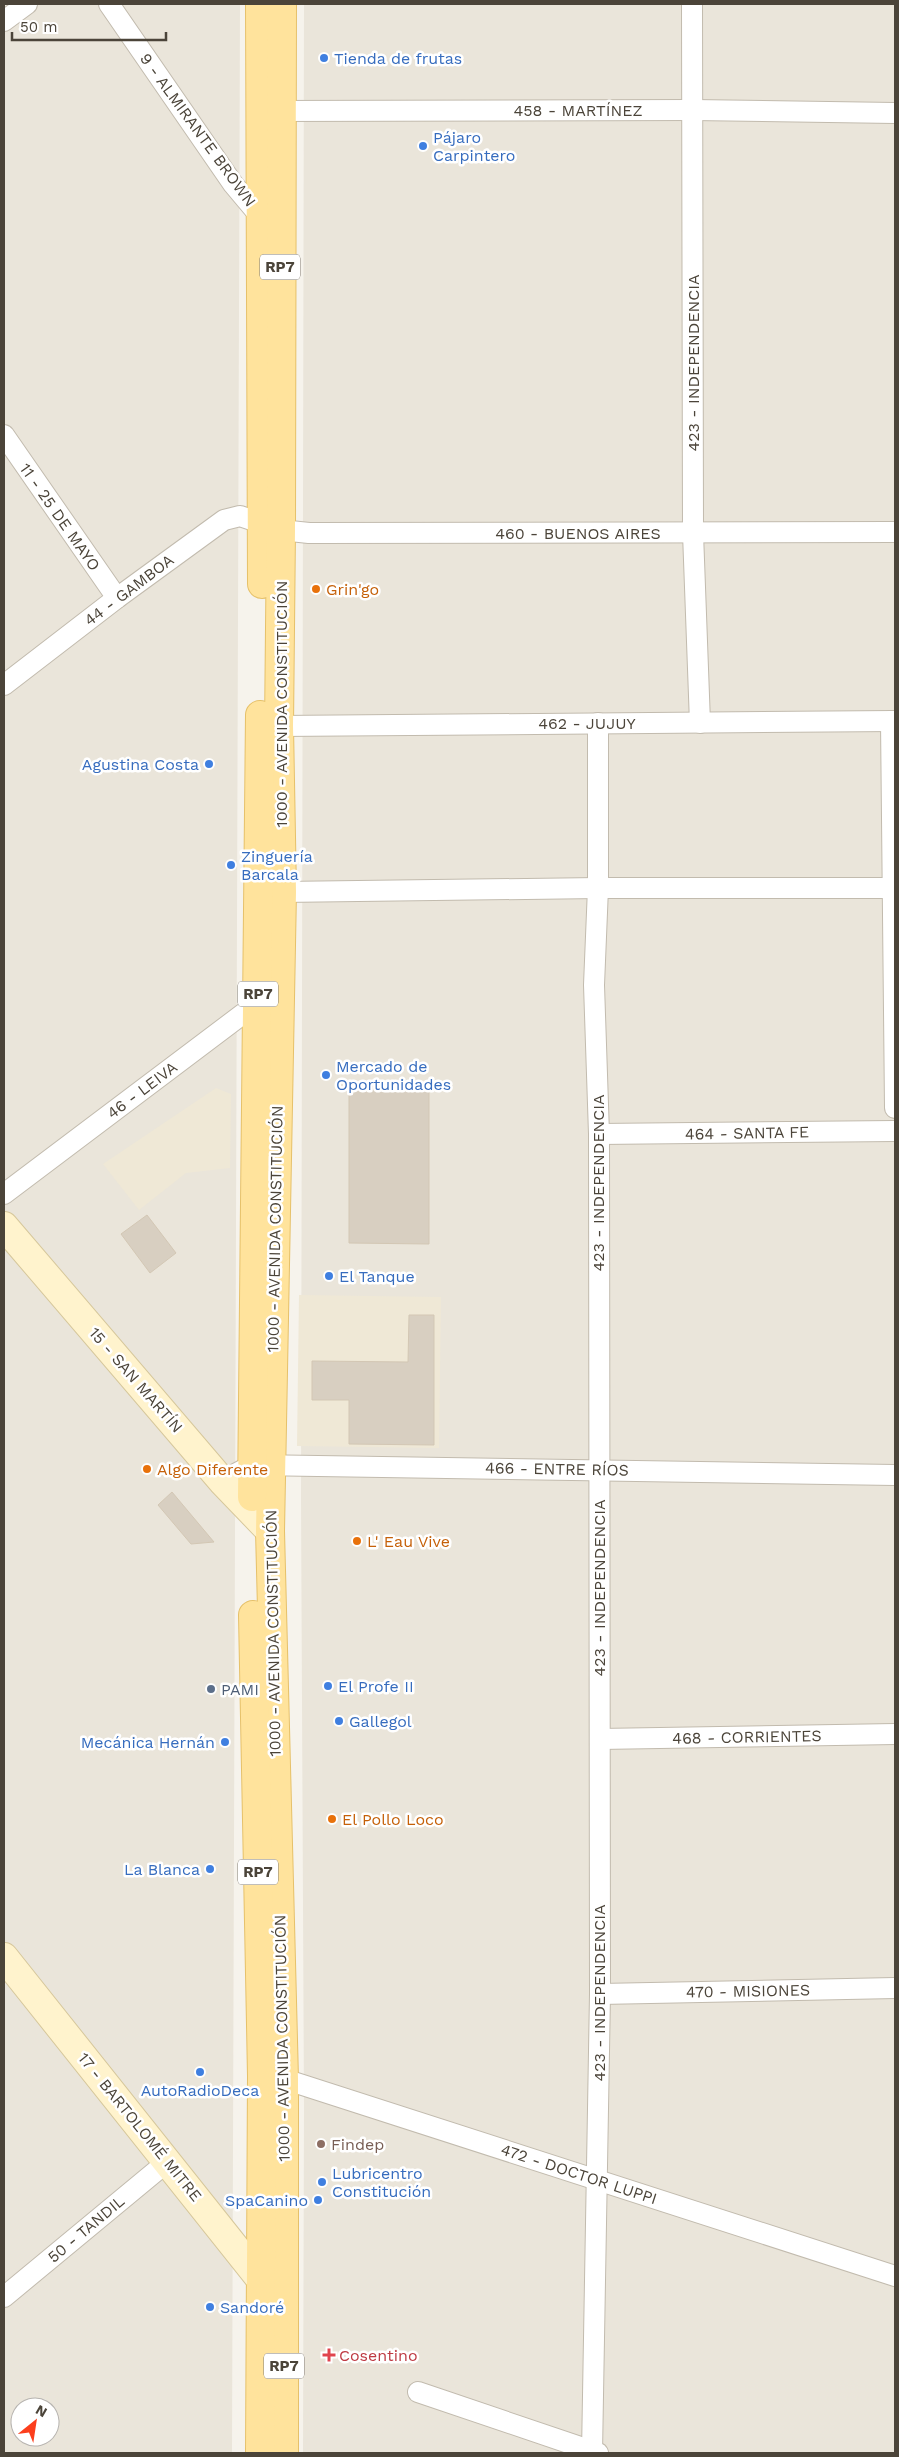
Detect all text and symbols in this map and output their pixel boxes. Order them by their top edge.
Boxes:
scale bar [12,10,166,42]
text: 50 m [20,18,57,36]
place label: Tienda de frutas [334,49,462,68]
street label: 9 - ALMIRANTE BROWN [136,50,260,210]
marker: Tienda de frutas [318,52,330,64]
street label: 458 - MARTÍNEZ [514,101,643,120]
place label: Pájaro Carpintero [433,128,515,165]
marker: Pájaro Carpintero [417,140,429,152]
road number: RP7 [260,254,300,280]
street label: 423 - INDEPENDENCIA [684,274,703,452]
street label: 11 - 25 DE MAYO [16,460,104,574]
street label: 460 - BUENOS AIRES [495,524,661,543]
street label: 44 - GAMBOA [81,550,178,630]
street label: 1000 - AVENIDA CONSTITUCIÓN [272,580,291,828]
place label: Grin'go [326,580,379,599]
marker: Grin'go [310,583,322,595]
street label: 462 - JUJUY [538,714,636,733]
place label: Agustina Costa [82,755,199,774]
marker: Agustina Costa [203,758,215,770]
place label: Zinguería Barcala [241,847,313,884]
marker: Zinguería Barcala [225,859,237,871]
road number: RP7 [238,982,278,1006]
street label: 46 - LEIVA [103,1057,181,1123]
place label: Mercado de Oportunidades [336,1057,451,1094]
marker: Mercado de Oportunidades [320,1069,332,1081]
street label: 423 - INDEPENDENCIA [589,1094,608,1272]
street label: 1000 - AVENIDA CONSTITUCIÓN [263,1105,287,1353]
street label: 464 - SANTA FE [685,1122,809,1144]
place label: El Tanque [339,1267,415,1286]
marker: El Tanque [323,1270,335,1282]
street label: 15 - SAN MARTÍN [85,1324,187,1436]
street label: 466 - ENTRE RÍOS [485,1458,629,1480]
place label: Algo Diferente [157,1460,268,1479]
marker: Algo Diferente [141,1463,153,1475]
street label: 423 - INDEPENDENCIA [590,1499,609,1677]
street label: 1000 - AVENIDA CONSTITUCIÓN [261,1509,285,1757]
place label: L' Eau Vive [367,1532,450,1551]
marker: L' Eau Vive [351,1535,363,1547]
place label: El Profe II [338,1677,414,1696]
place label: PAMI [221,1680,259,1699]
marker: El Profe II [322,1680,334,1692]
marker: PAMI [205,1683,217,1695]
place label: Gallegol [349,1712,412,1731]
marker: Gallegol [333,1715,345,1727]
street label: 468 - CORRIENTES [672,1726,822,1748]
place label: Mecánica Hernán [81,1733,215,1752]
marker: Mecánica Hernán [219,1736,231,1748]
place label: El Pollo Loco [342,1810,444,1829]
marker: El Pollo Loco [326,1813,338,1825]
place label: La Blanca [124,1860,200,1879]
road number: RP7 [238,1860,278,1884]
marker: La Blanca [204,1863,216,1875]
street label: 423 - INDEPENDENCIA [590,1904,609,2082]
street label: 1000 - AVENIDA CONSTITUCIÓN [270,1914,294,2162]
street label: 470 - MISIONES [686,1980,810,2002]
street label: 17 - BARTOLOMÉ MITRE [74,2049,206,2205]
marker: AutoRadioDeca [194,2066,206,2078]
place label: AutoRadioDeca [141,2081,259,2100]
place label: Findep [331,2135,384,2154]
marker: Findep [315,2138,327,2150]
street label: 472 - DOCTOR LUPPI [499,2140,659,2208]
place label: Lubricentro Constitución [332,2164,431,2201]
marker: Lubricentro Constitución [316,2176,328,2188]
street label: 50 - TANDIL [44,2191,129,2267]
place label: SpaCanino [225,2191,308,2210]
marker: SpaCanino [312,2194,324,2206]
place label: Sandoré [220,2298,284,2317]
marker: Sandoré [204,2301,216,2313]
place label: Cosentino [339,2346,418,2365]
marker: Cosentino [323,2349,335,2361]
road number: RP7 [264,2354,304,2378]
north arrow [10,2397,60,2447]
text: N [33,2401,50,2420]

